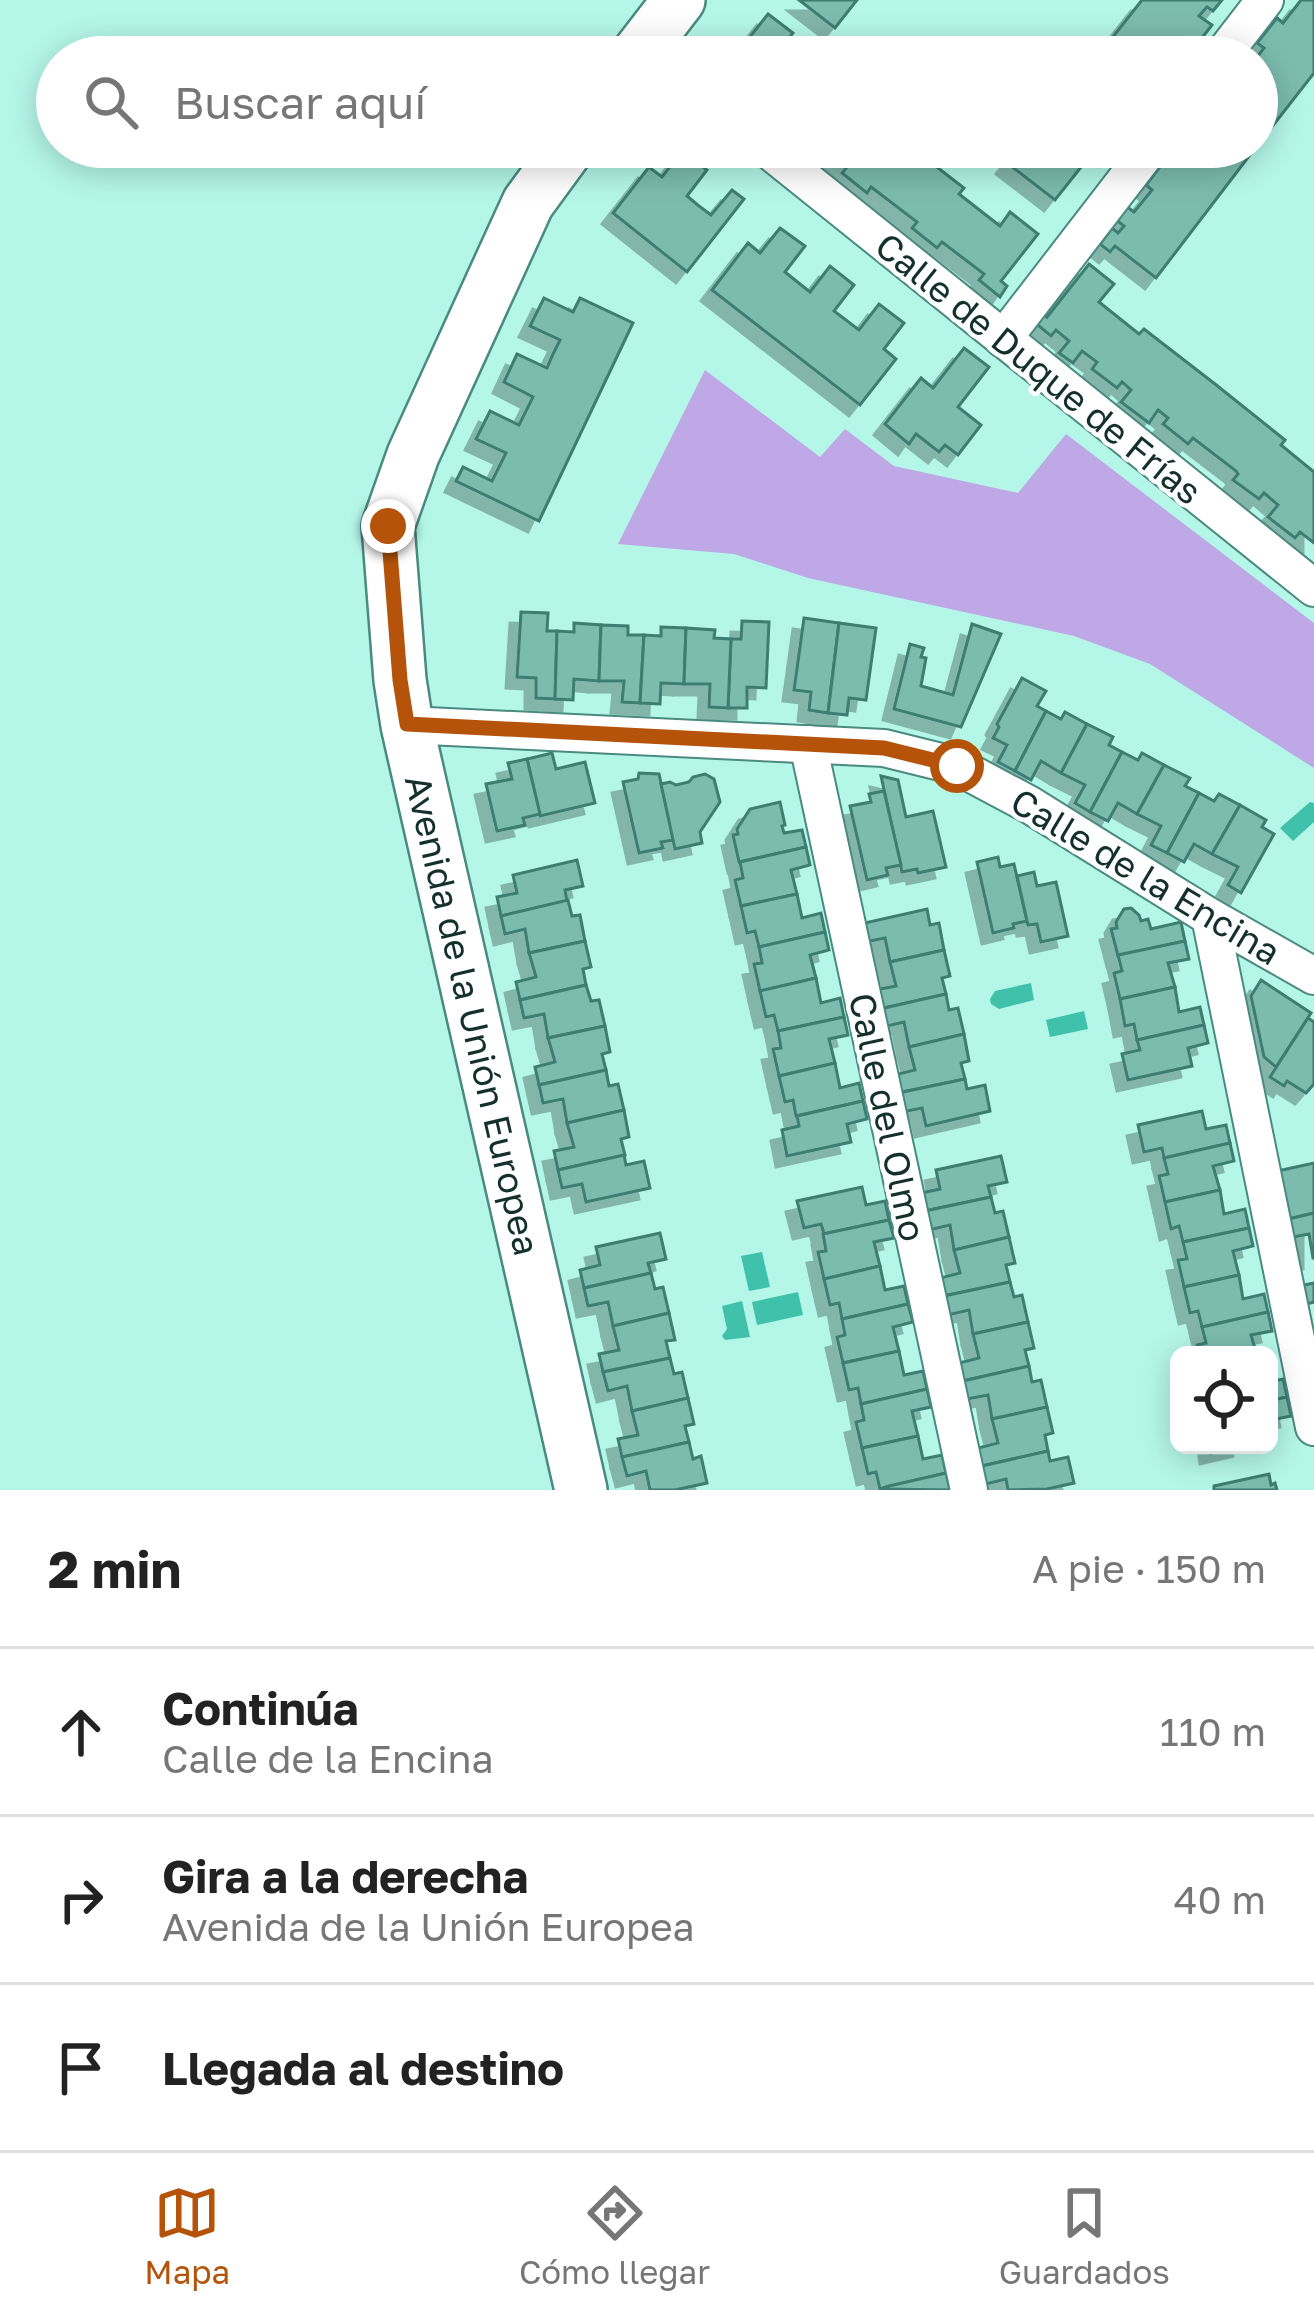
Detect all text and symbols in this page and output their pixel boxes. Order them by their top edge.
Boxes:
search box [36,36,1278,168]
icon: search [78,69,144,135]
text: Buscar aquí [174,75,426,129]
street label: Calle de Duque de Frías [867,223,1211,513]
route end [361,499,415,553]
route start [930,739,984,793]
street label: Avenida de la Unión Europea [397,771,549,1259]
street label: Calle de la Encina [1004,779,1288,973]
street label: Calle del Olmo [841,989,935,1245]
map controls [1170,1346,1278,1454]
button: locate [1170,1346,1278,1454]
text: 2 min [48,1538,181,1599]
text: A pie · 150 m [1032,1545,1266,1592]
text: Continúa [162,1681,359,1735]
icon: ahead [48,1699,114,1765]
text: 110 m [1160,1708,1266,1755]
text: Calle de la Encina [162,1735,494,1782]
text: Gira a la derecha [162,1849,528,1903]
icon: right [48,1867,114,1933]
text: 40 m [1174,1876,1266,1923]
text: Avenida de la Unión Europea [162,1903,695,1950]
icon: arrive [48,2035,114,2101]
text: Llegada al destino [162,2041,564,2095]
tab: Mapa [144,2180,230,2291]
tab: Cómo llegar [519,2180,710,2291]
tab: Guardados [999,2180,1170,2291]

